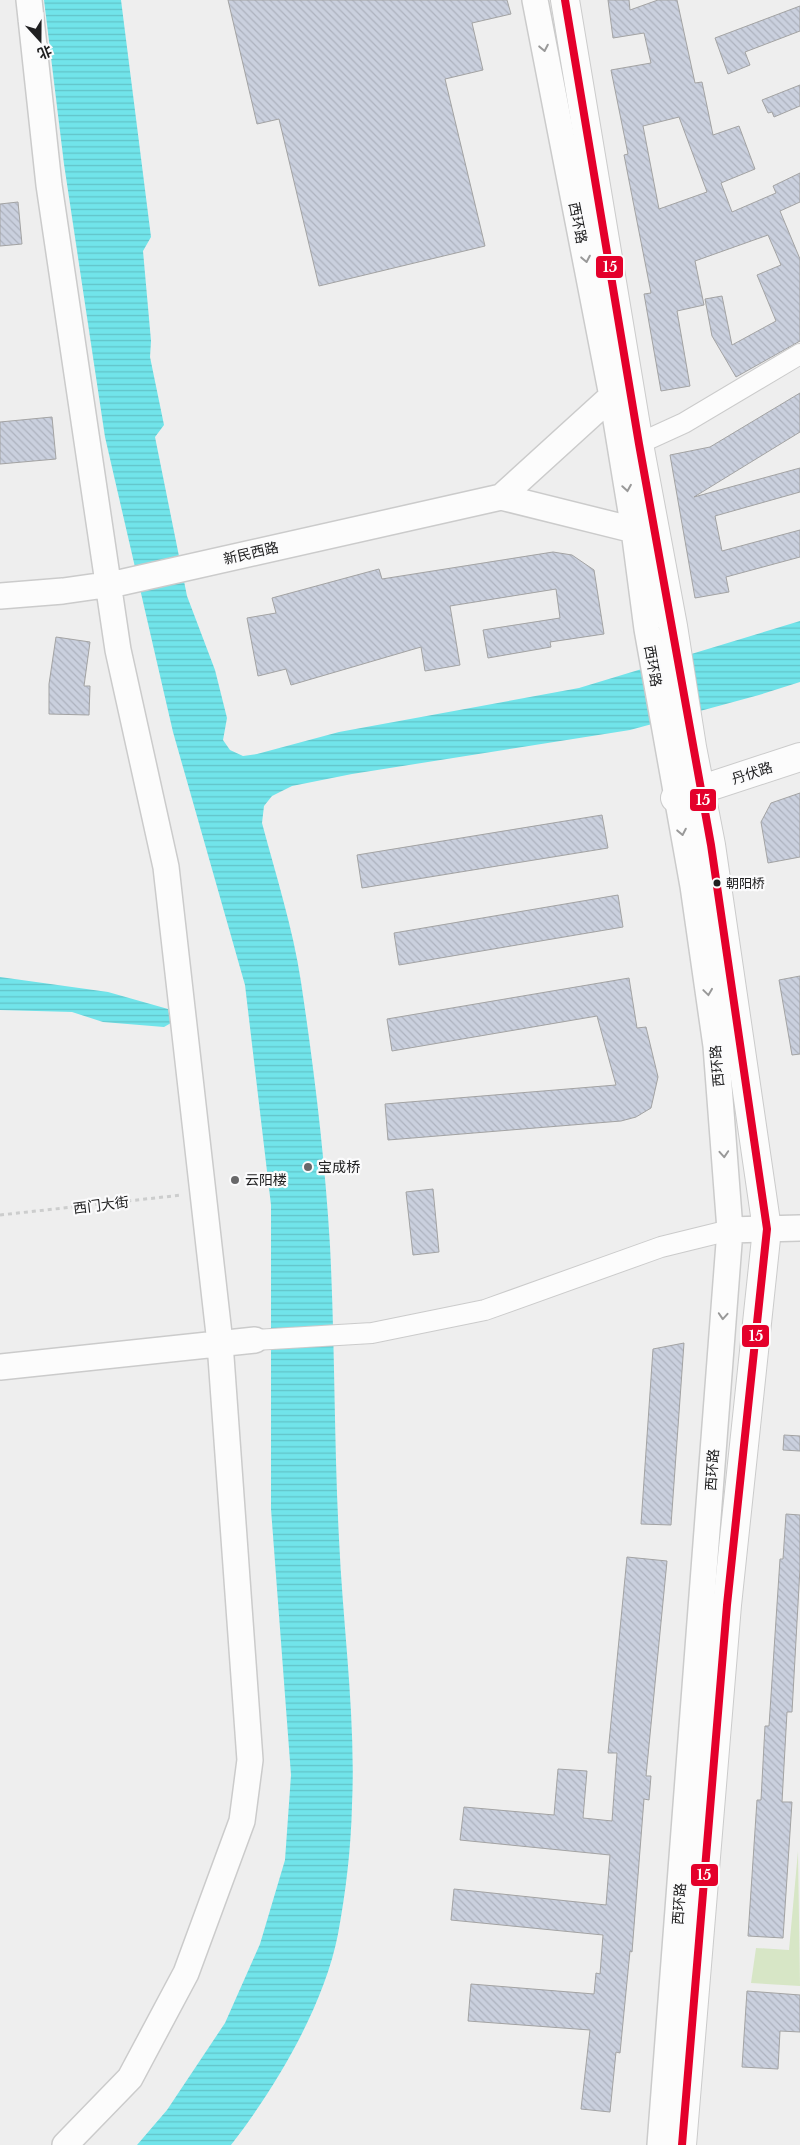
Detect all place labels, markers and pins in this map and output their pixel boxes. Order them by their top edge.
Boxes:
place label: 朝阳桥 [726,875,765,892]
marker: 朝阳桥 [712,878,722,888]
place label: 宝成桥 [318,1158,360,1176]
marker: 宝成桥 [302,1161,314,1173]
place label: 云阳楼 [245,1171,287,1189]
marker: 云阳楼 [229,1174,241,1186]

